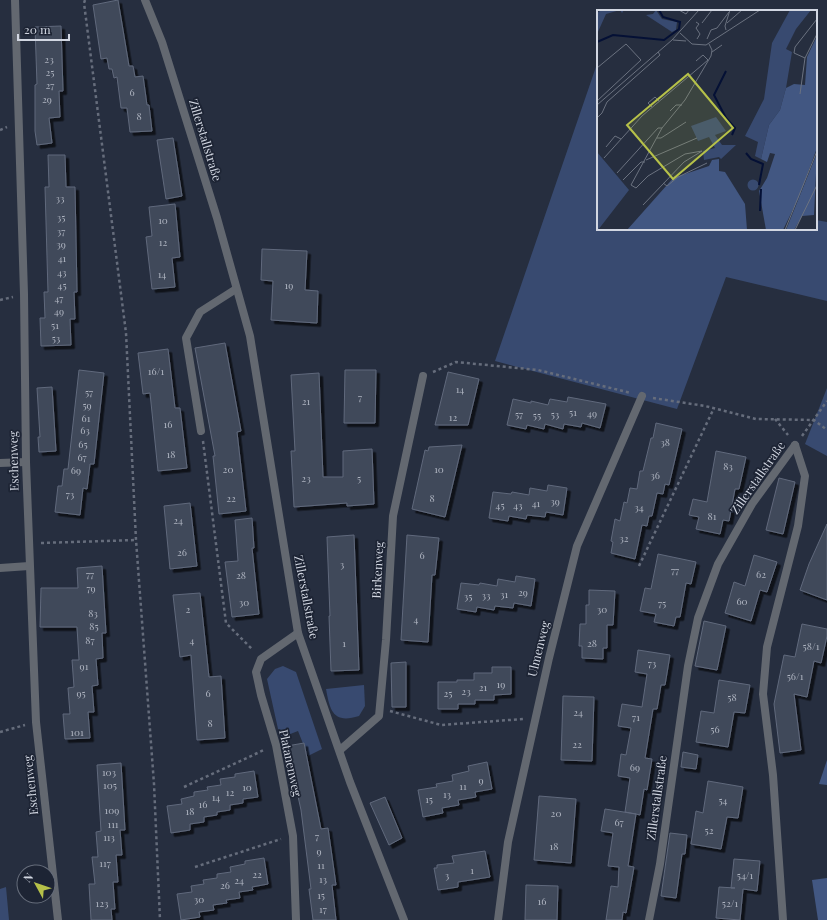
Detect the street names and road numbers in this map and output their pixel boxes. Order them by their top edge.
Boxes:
street label: Zillerstallstraße [186,97,226,183]
street label: Eschenweg [4,430,22,491]
street label: Zillerstallstraße [726,438,788,517]
street label: Birkenweg [368,540,387,599]
street label: Zillerstallstraße [291,553,323,640]
street label: Ulmenweg [523,619,553,678]
street label: Platanenweg [276,728,306,799]
street label: Eschenweg [19,754,41,816]
street label: Zillerstallstraße [642,755,670,841]

